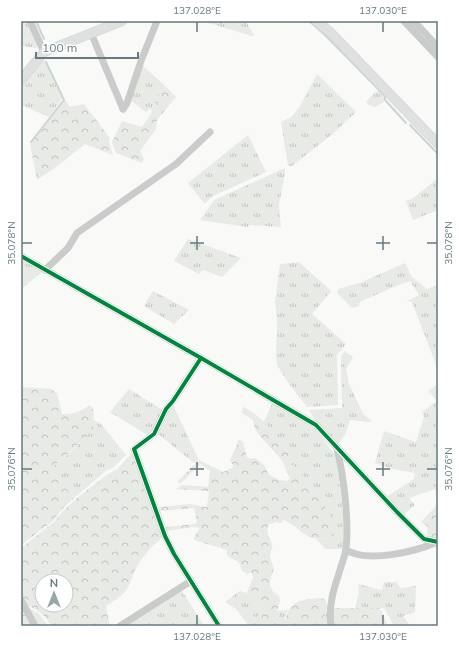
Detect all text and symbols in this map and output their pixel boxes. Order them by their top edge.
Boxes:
text: 137.028°E [173,4,221,17]
text: 137.030°E [359,4,407,17]
scale bar [36,34,138,60]
text: 100 m [42,40,77,55]
text: 35.078°N [5,221,18,265]
text: 35.078°N [442,221,455,265]
text: 35.076°N [5,447,18,491]
text: 35.076°N [442,447,455,491]
north arrow [34,573,74,613]
text: N [50,576,58,590]
text: 137.028°E [173,630,221,643]
text: 137.030°E [359,630,407,643]

